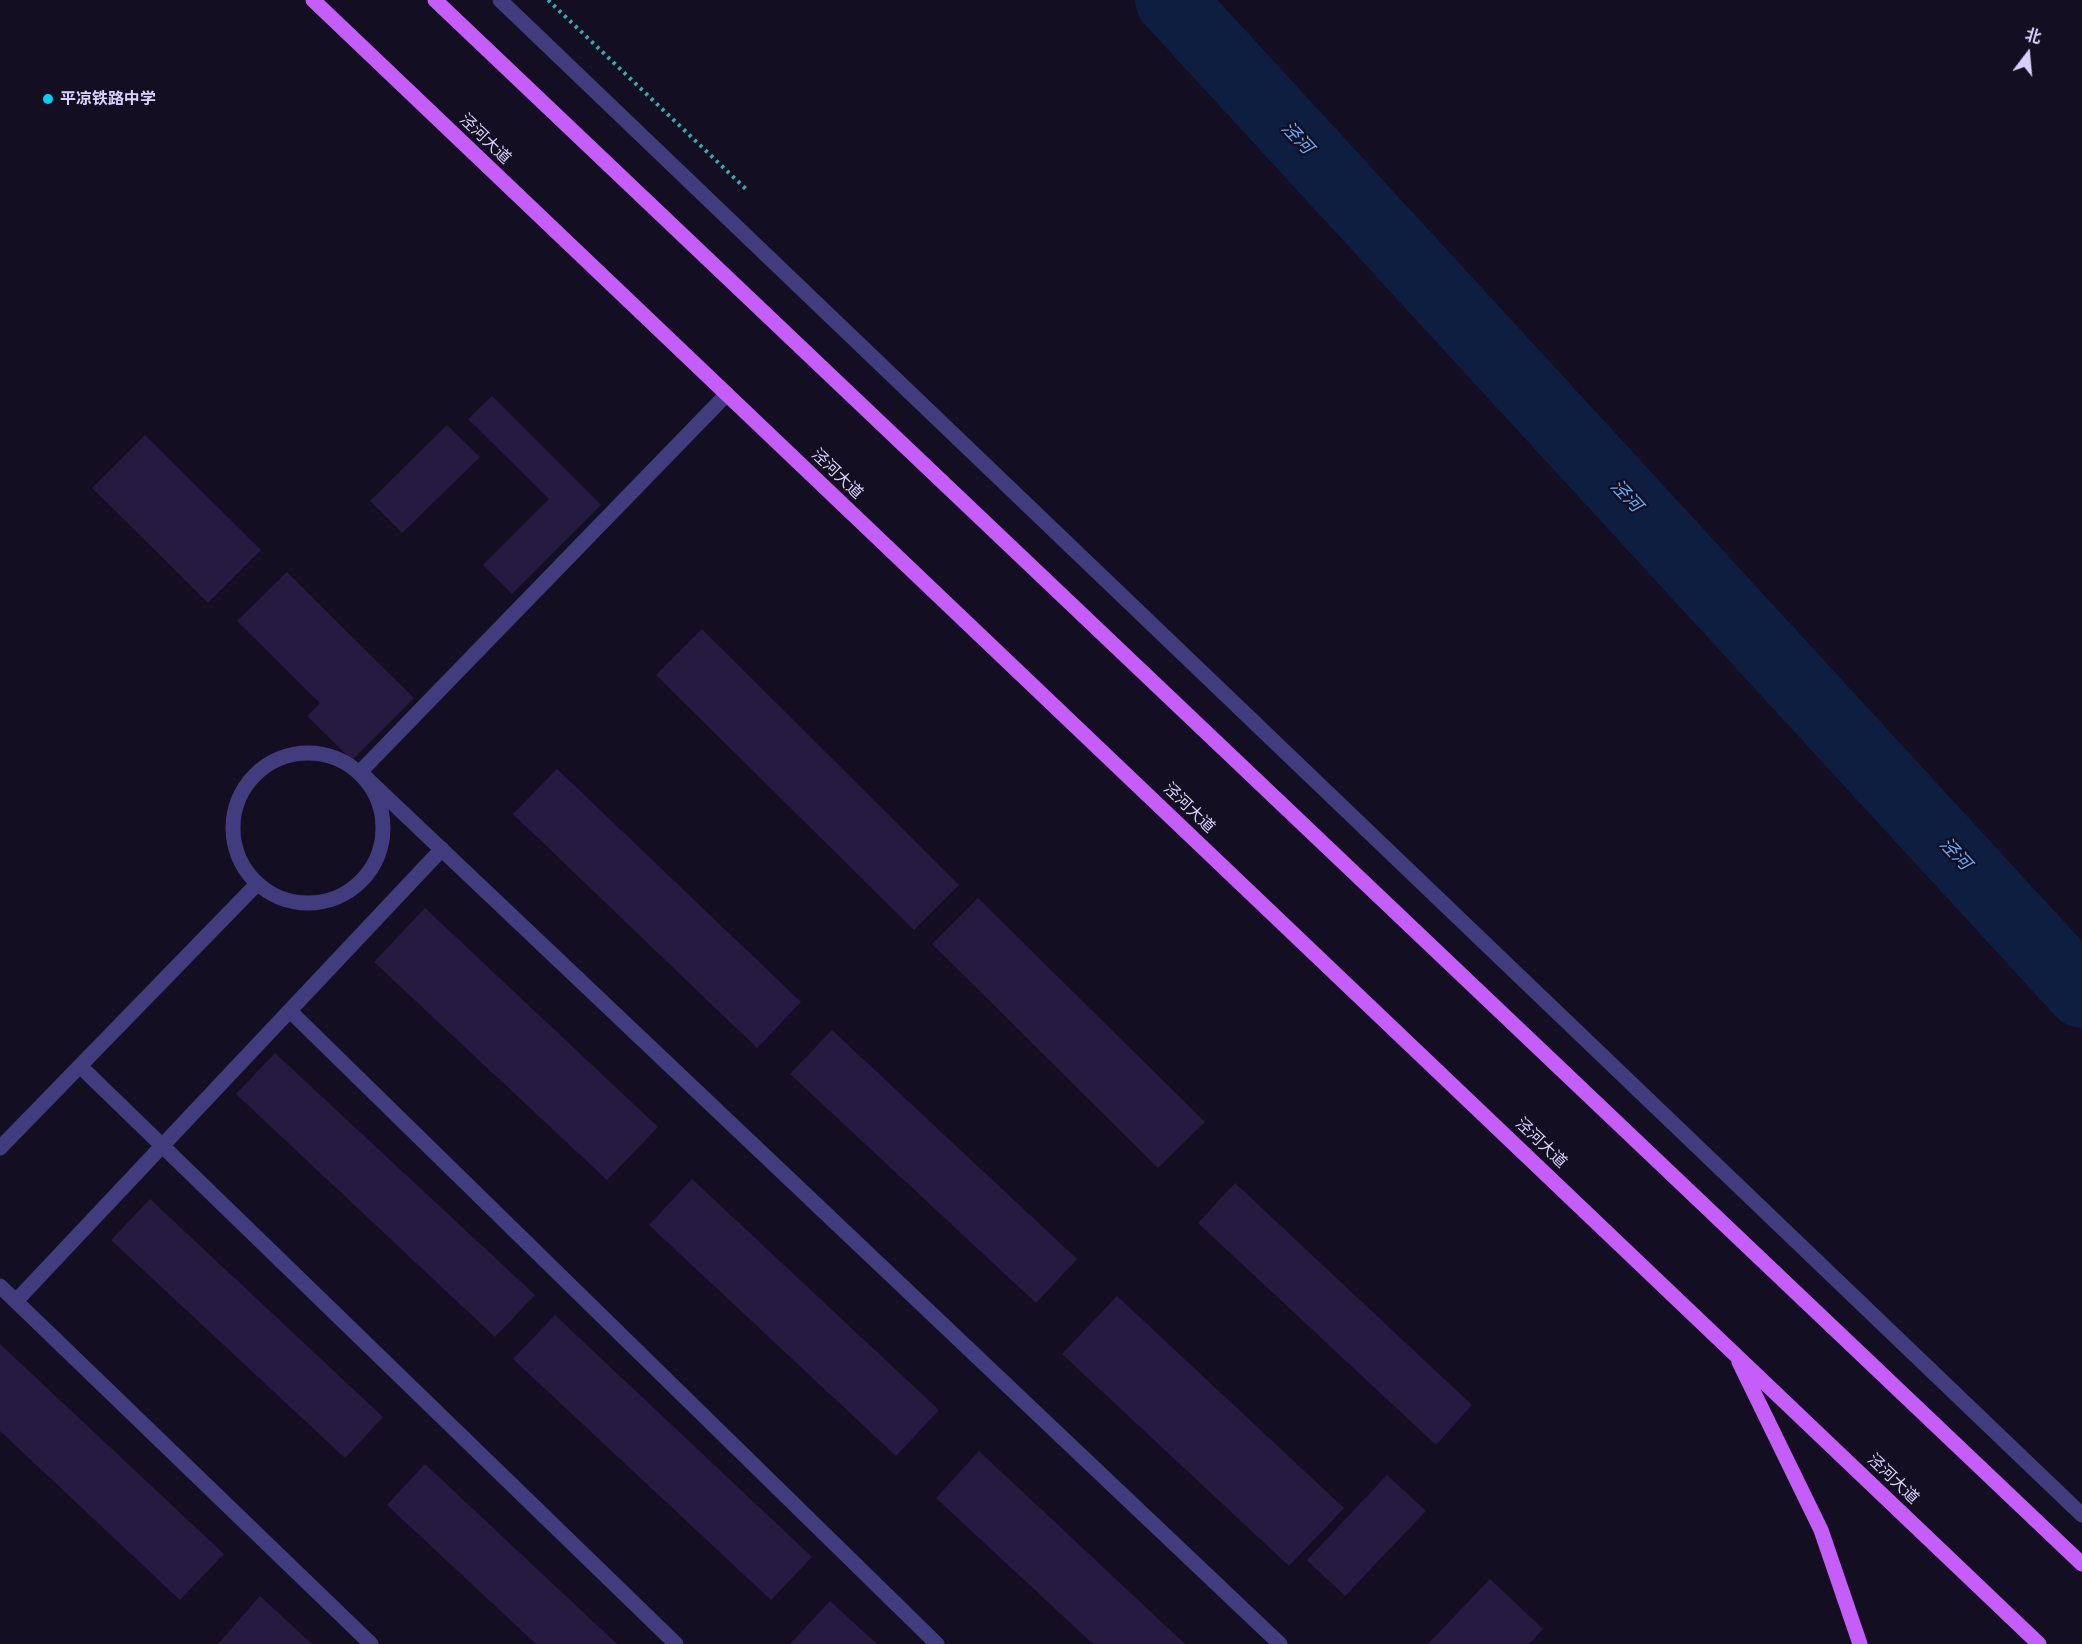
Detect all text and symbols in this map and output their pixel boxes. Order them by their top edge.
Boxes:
north arrow [1998,24,2058,84]
text: 北 [2023,25,2043,48]
place label: 平凉铁路中学 [60,89,156,109]
marker: 平凉铁路中学 [41,92,55,106]
street label: 泾河大道 [455,110,515,168]
water label: 泾河 [1277,117,1317,159]
street label: 泾河大道 [807,445,867,503]
water label: 泾河 [1606,475,1646,517]
street label: 泾河大道 [1159,779,1219,837]
water label: 泾河 [1935,833,1975,875]
street label: 泾河大道 [1511,1114,1571,1172]
street label: 泾河大道 [1863,1450,1923,1508]

